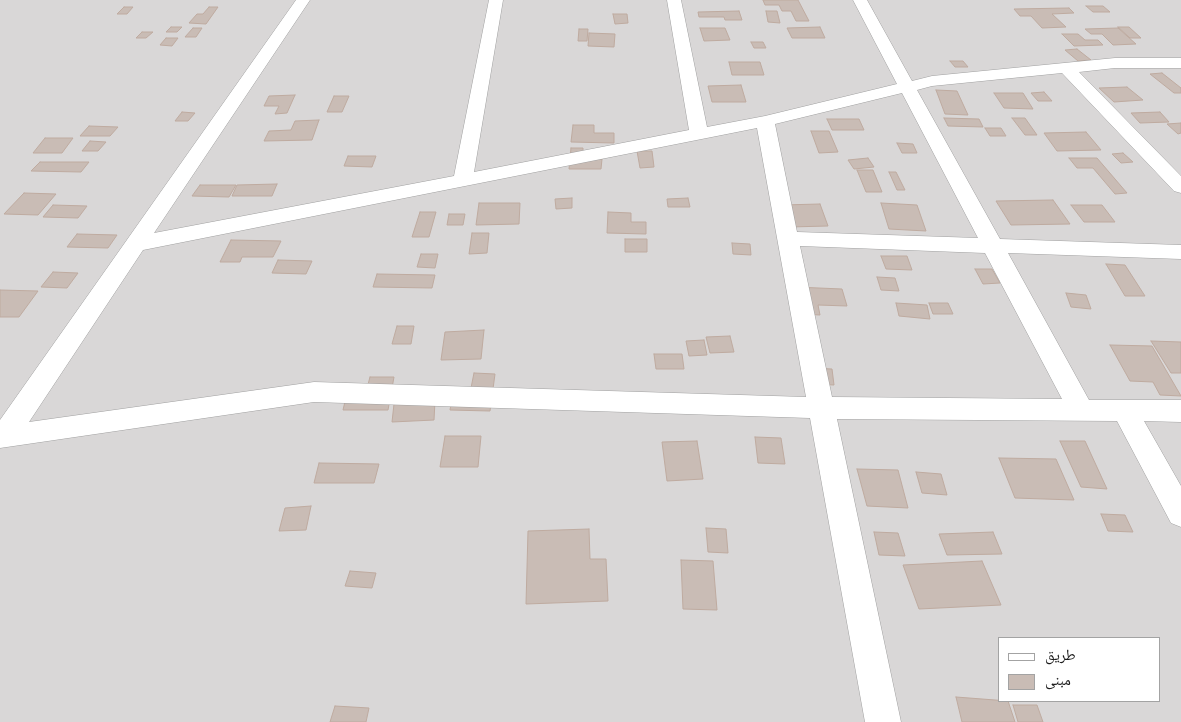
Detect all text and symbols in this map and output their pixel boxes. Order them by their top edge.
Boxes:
legend [998,637,1161,702]
text: طريق [1045,645,1076,664]
text: مبنى [1045,670,1071,689]

